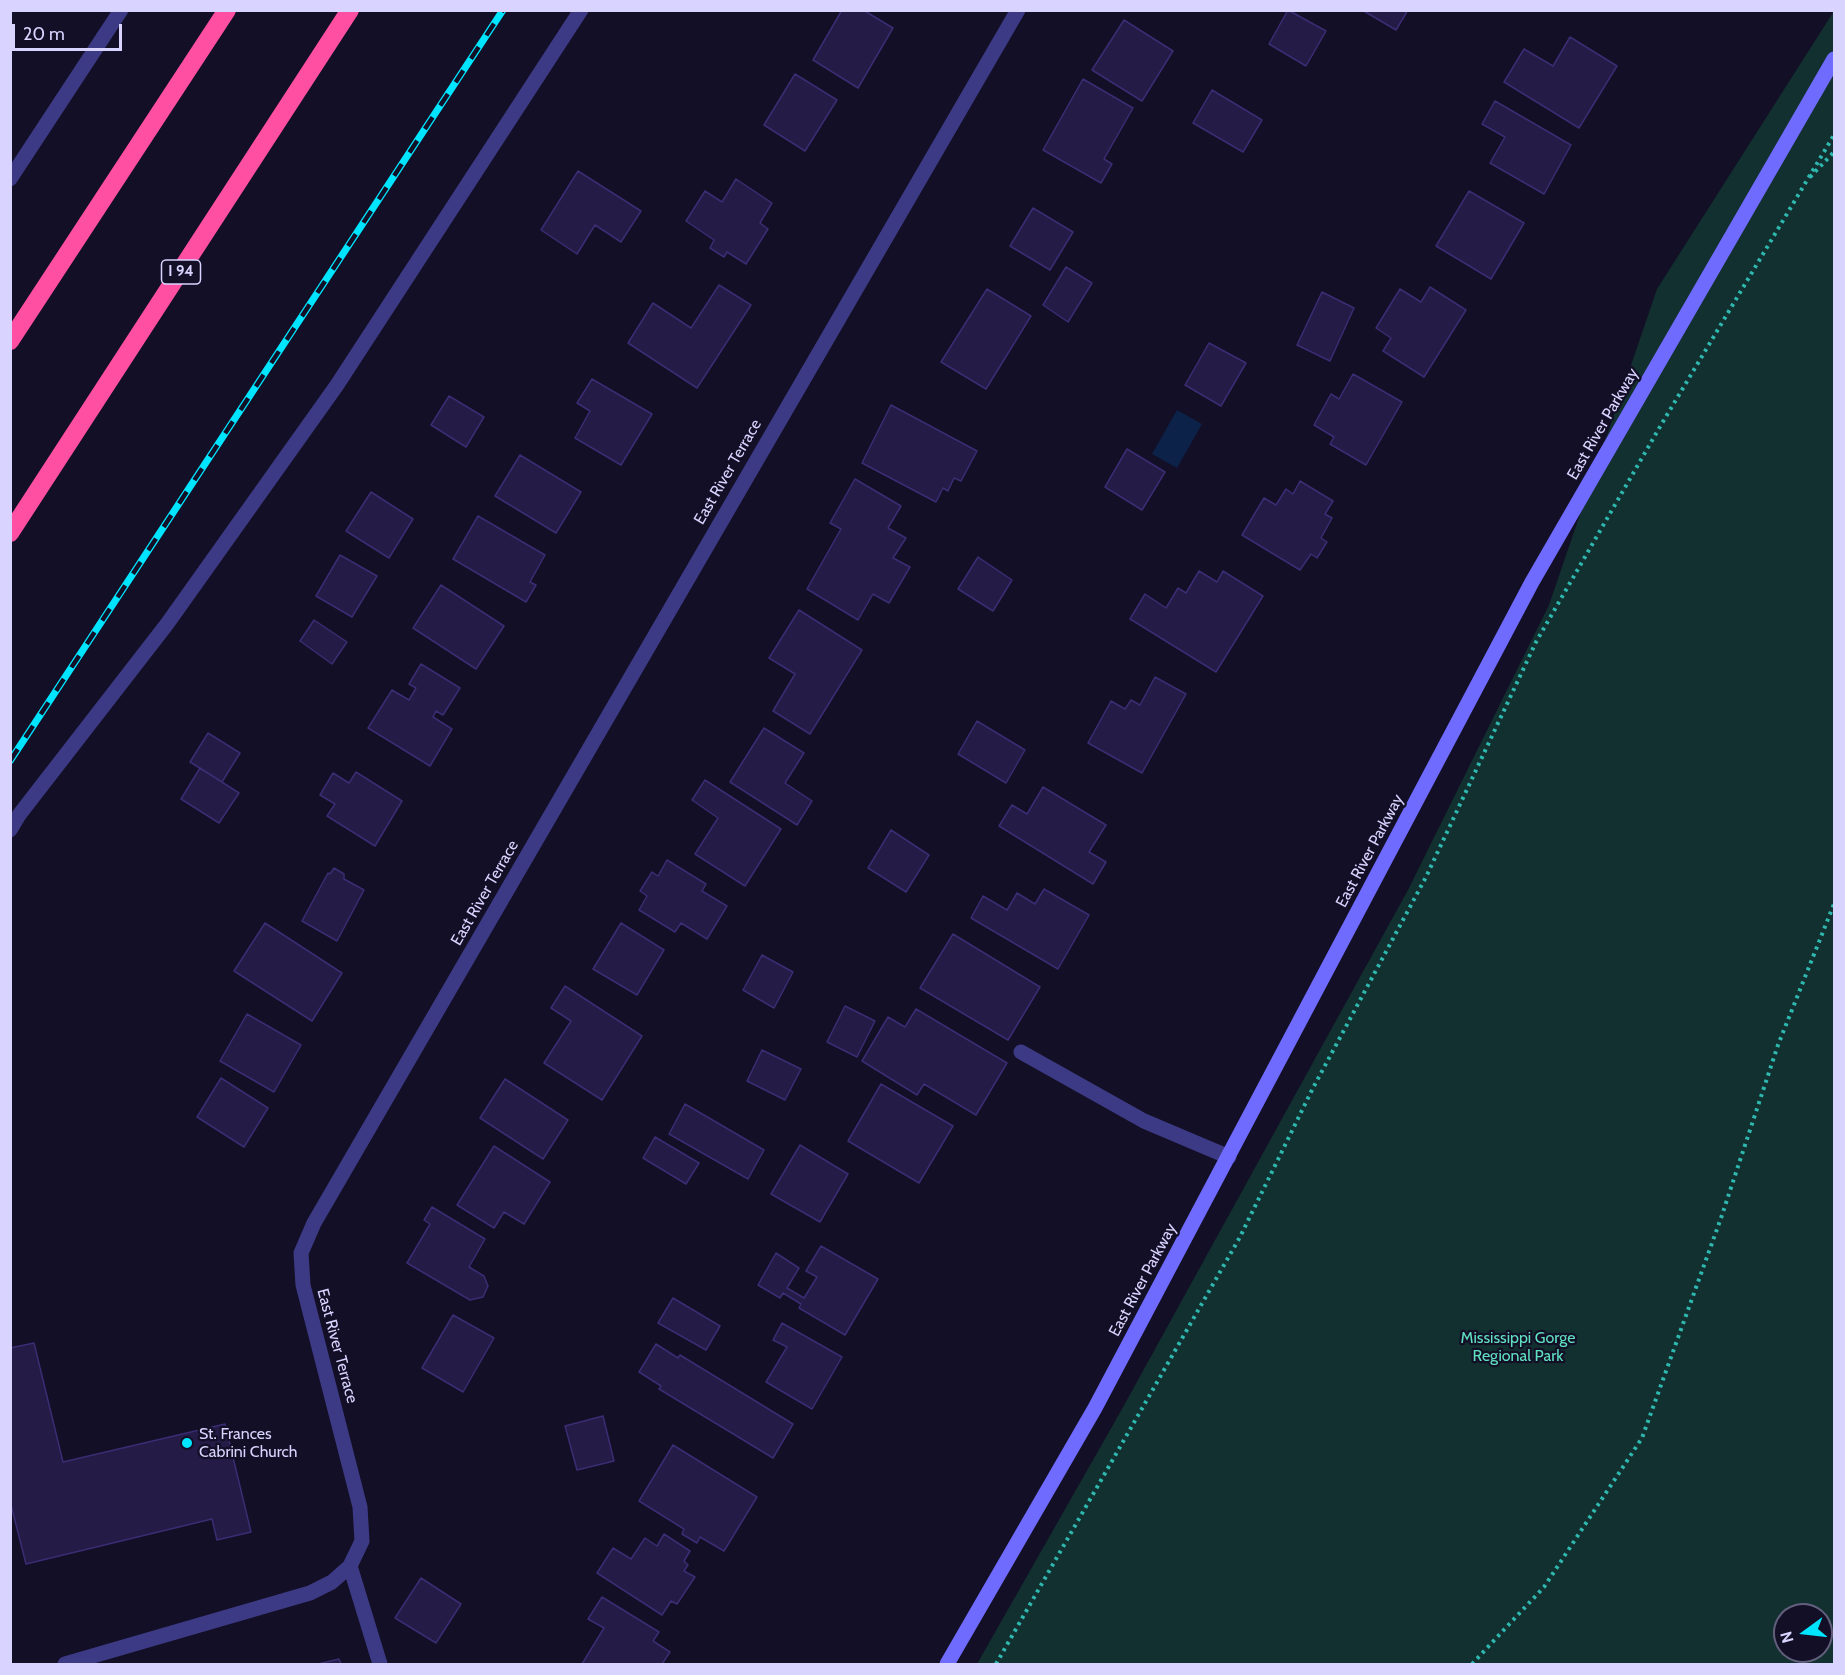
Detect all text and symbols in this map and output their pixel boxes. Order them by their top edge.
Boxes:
scale bar [15,12,124,50]
text: 20 m [23,23,65,45]
road number: I 94 [162,260,201,284]
street label: East River Parkway [1563,365,1643,483]
street label: East River Terrace [690,416,766,528]
street label: East River Parkway [1332,791,1408,911]
street label: East River Terrace [447,837,523,949]
street label: East River Parkway [1105,1220,1181,1340]
street label: East River Terrace [312,1286,362,1406]
park label: Mississippi Gorge Regional Park [1461,1328,1575,1366]
place label: St. Frances Cabrini Church [199,1424,297,1462]
marker: St. Frances Cabrini Church [180,1436,194,1450]
north arrow [1773,1603,1833,1663]
text: N [1776,1629,1798,1645]

